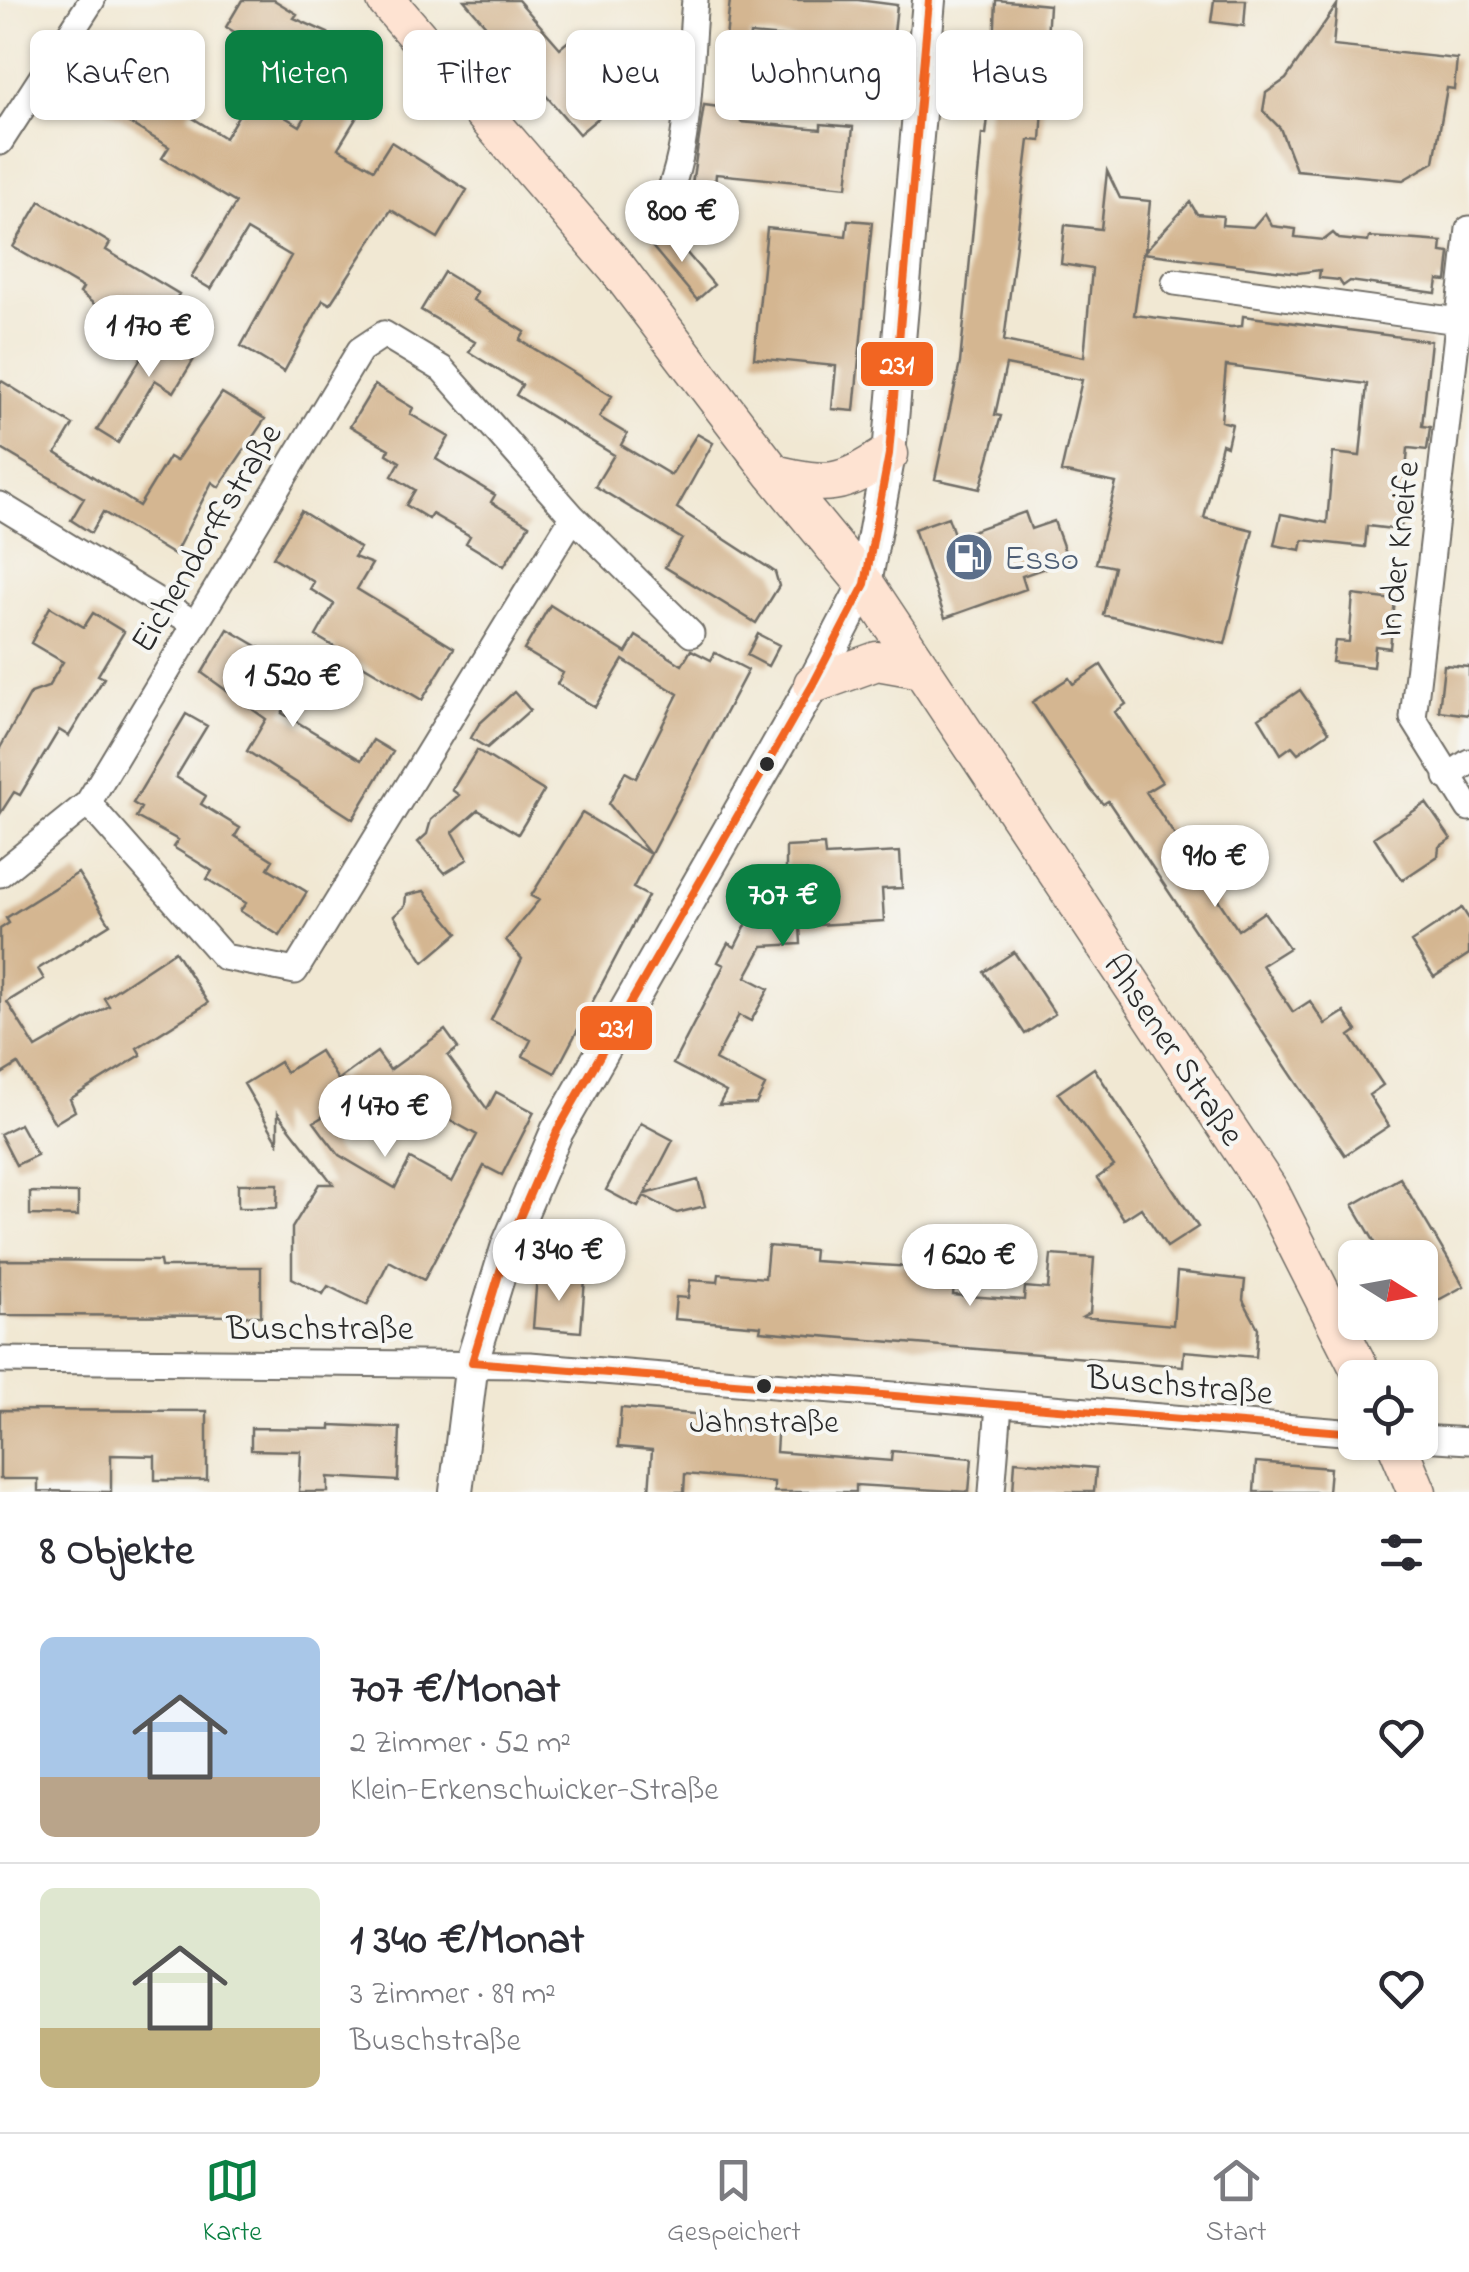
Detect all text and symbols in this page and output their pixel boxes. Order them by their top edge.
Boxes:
chip: Kaufen [30,30,205,120]
chip: Mieten [225,30,383,120]
chip: Filter [403,30,546,120]
chip: Neu [566,30,695,120]
chip: Wohnung [715,30,916,120]
chip: Haus [936,30,1083,120]
pin: 800 € [612,180,752,265]
text: 800 € [647,189,717,236]
pin: 1 170 € [57,295,241,380]
text: 1 170 € [106,304,192,351]
line badge: 231 [859,340,935,388]
text: 231 [879,347,914,388]
street label: Eichendorffstraße [119,414,297,663]
street label: In der Kneife [1366,458,1435,640]
fuel station icon: Esso [943,531,995,583]
place label: Esso [1004,535,1079,586]
pin: 1 520 € [201,645,385,730]
text: 1 520 € [245,654,341,701]
unlabelled marker [757,754,777,774]
pin: 910 € [1145,825,1285,910]
text: 910 € [1183,834,1247,881]
pin: 707 € [713,864,853,949]
text: 707 € [748,873,818,920]
street label: Ahsener Straße [1089,945,1256,1158]
line badge: 231 [578,1004,654,1052]
text: 231 [598,1010,633,1051]
pin: 1 470 € [293,1075,477,1160]
text: 1 470 € [341,1084,429,1131]
pin: 1 340 € [467,1219,651,1304]
pin: 1 620 € [878,1224,1062,1309]
text: 1 340 € [515,1228,603,1275]
text: 1 620 € [924,1233,1016,1280]
north arrow [1338,1240,1438,1340]
map controls [1338,1240,1438,1460]
street label: Buschstraße [226,1305,414,1356]
street label: Buschstraße [1083,1354,1275,1421]
button: locate [1338,1360,1438,1460]
marker: Jahnstraße [754,1376,774,1396]
place label: Jahnstraße [689,1401,839,1448]
text: 8 Objekte [40,1522,194,1583]
icon: filters [1374,1525,1429,1580]
text: 707 €/Monat [350,1660,560,1721]
icon: home [120,1677,240,1797]
icon: heart [1374,1710,1429,1765]
text: 2 Zimmer · 52 m² [350,1721,571,1768]
text: Klein-Erkenschwicker-Straße [350,1768,719,1815]
text: 1 340 €/Monat [350,1911,584,1972]
icon: home [120,1928,240,2048]
icon: heart [1374,1961,1429,2016]
text: 3 Zimmer · 89 m² [350,1972,556,2019]
text: Buschstraße [350,2019,521,2066]
tab: Karte [203,2153,262,2254]
tab: Gespeichert [667,2153,801,2254]
tab: Start [1206,2153,1266,2254]

